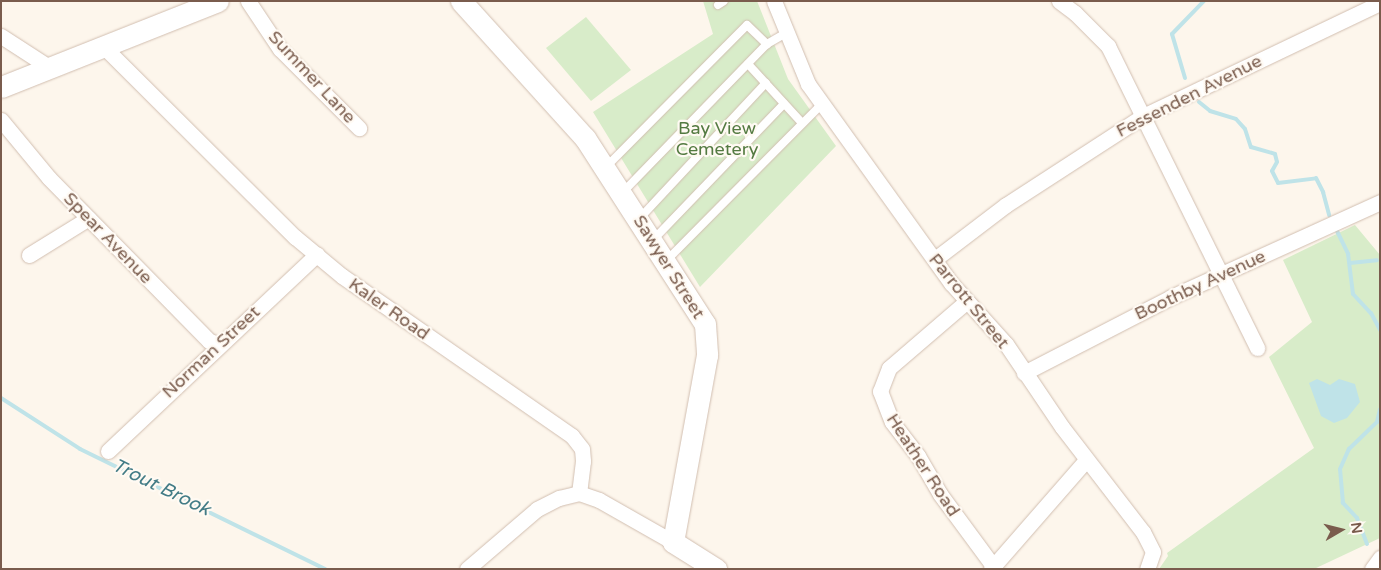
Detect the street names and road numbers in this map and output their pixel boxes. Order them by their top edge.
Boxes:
street label: Summer Lane [264,26,360,128]
street label: Fessenden Avenue [1113,50,1265,142]
street label: Spear Avenue [59,188,157,288]
street label: Sawyer Street [629,211,709,323]
street label: Boothby Avenue [1131,245,1269,325]
street label: Parrott Street [924,249,1014,353]
street label: Kaler Road [344,273,434,345]
street label: Norman Street [158,301,264,403]
street label: Heather Road [882,410,964,520]

